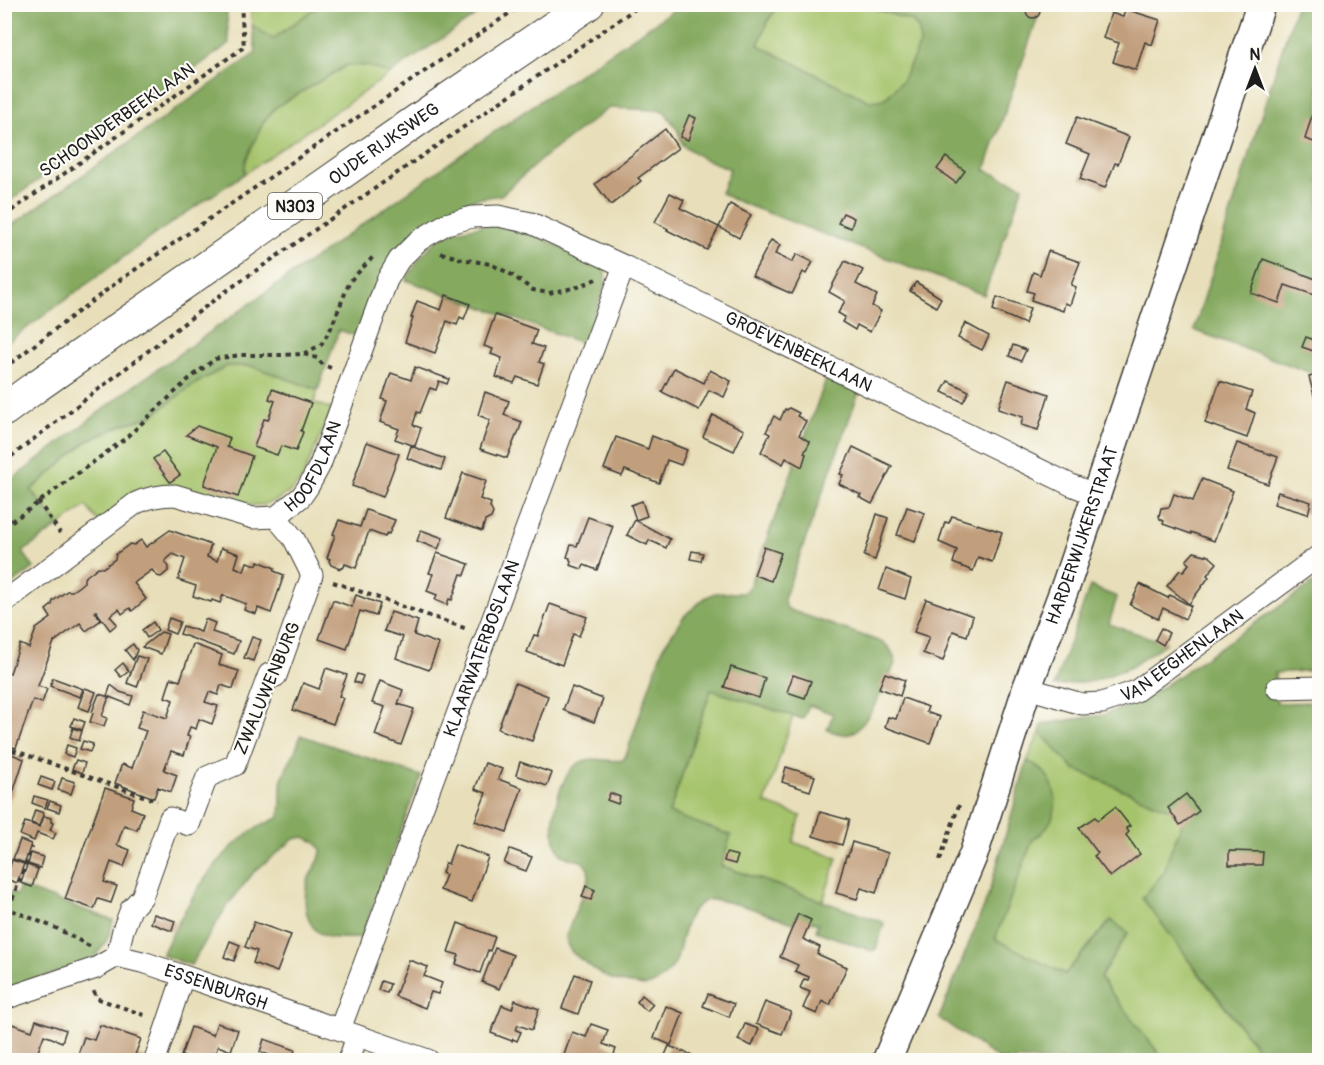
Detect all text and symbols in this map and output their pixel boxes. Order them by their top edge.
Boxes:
north arrow [1225,39,1285,99]
text: N [1250,45,1261,65]
street label: SCHOONDERBEEKLAAN [35,58,199,183]
street label: OUDE RIJKSWEG [324,97,444,191]
road number: N303 [268,193,322,219]
street label: GROEVENBEEKLAAN [721,306,876,398]
street label: HOOFDLAAN [280,418,347,518]
street label: HARDERWIJKERSTRAAT [1041,443,1124,628]
street label: KLAARWATERBOSLAAN [439,557,525,740]
street label: VAN EEGHENLAAN [1118,604,1248,708]
street label: ZWALUWENBURG [229,618,306,758]
street label: ESSENBURGH [161,959,270,1016]

